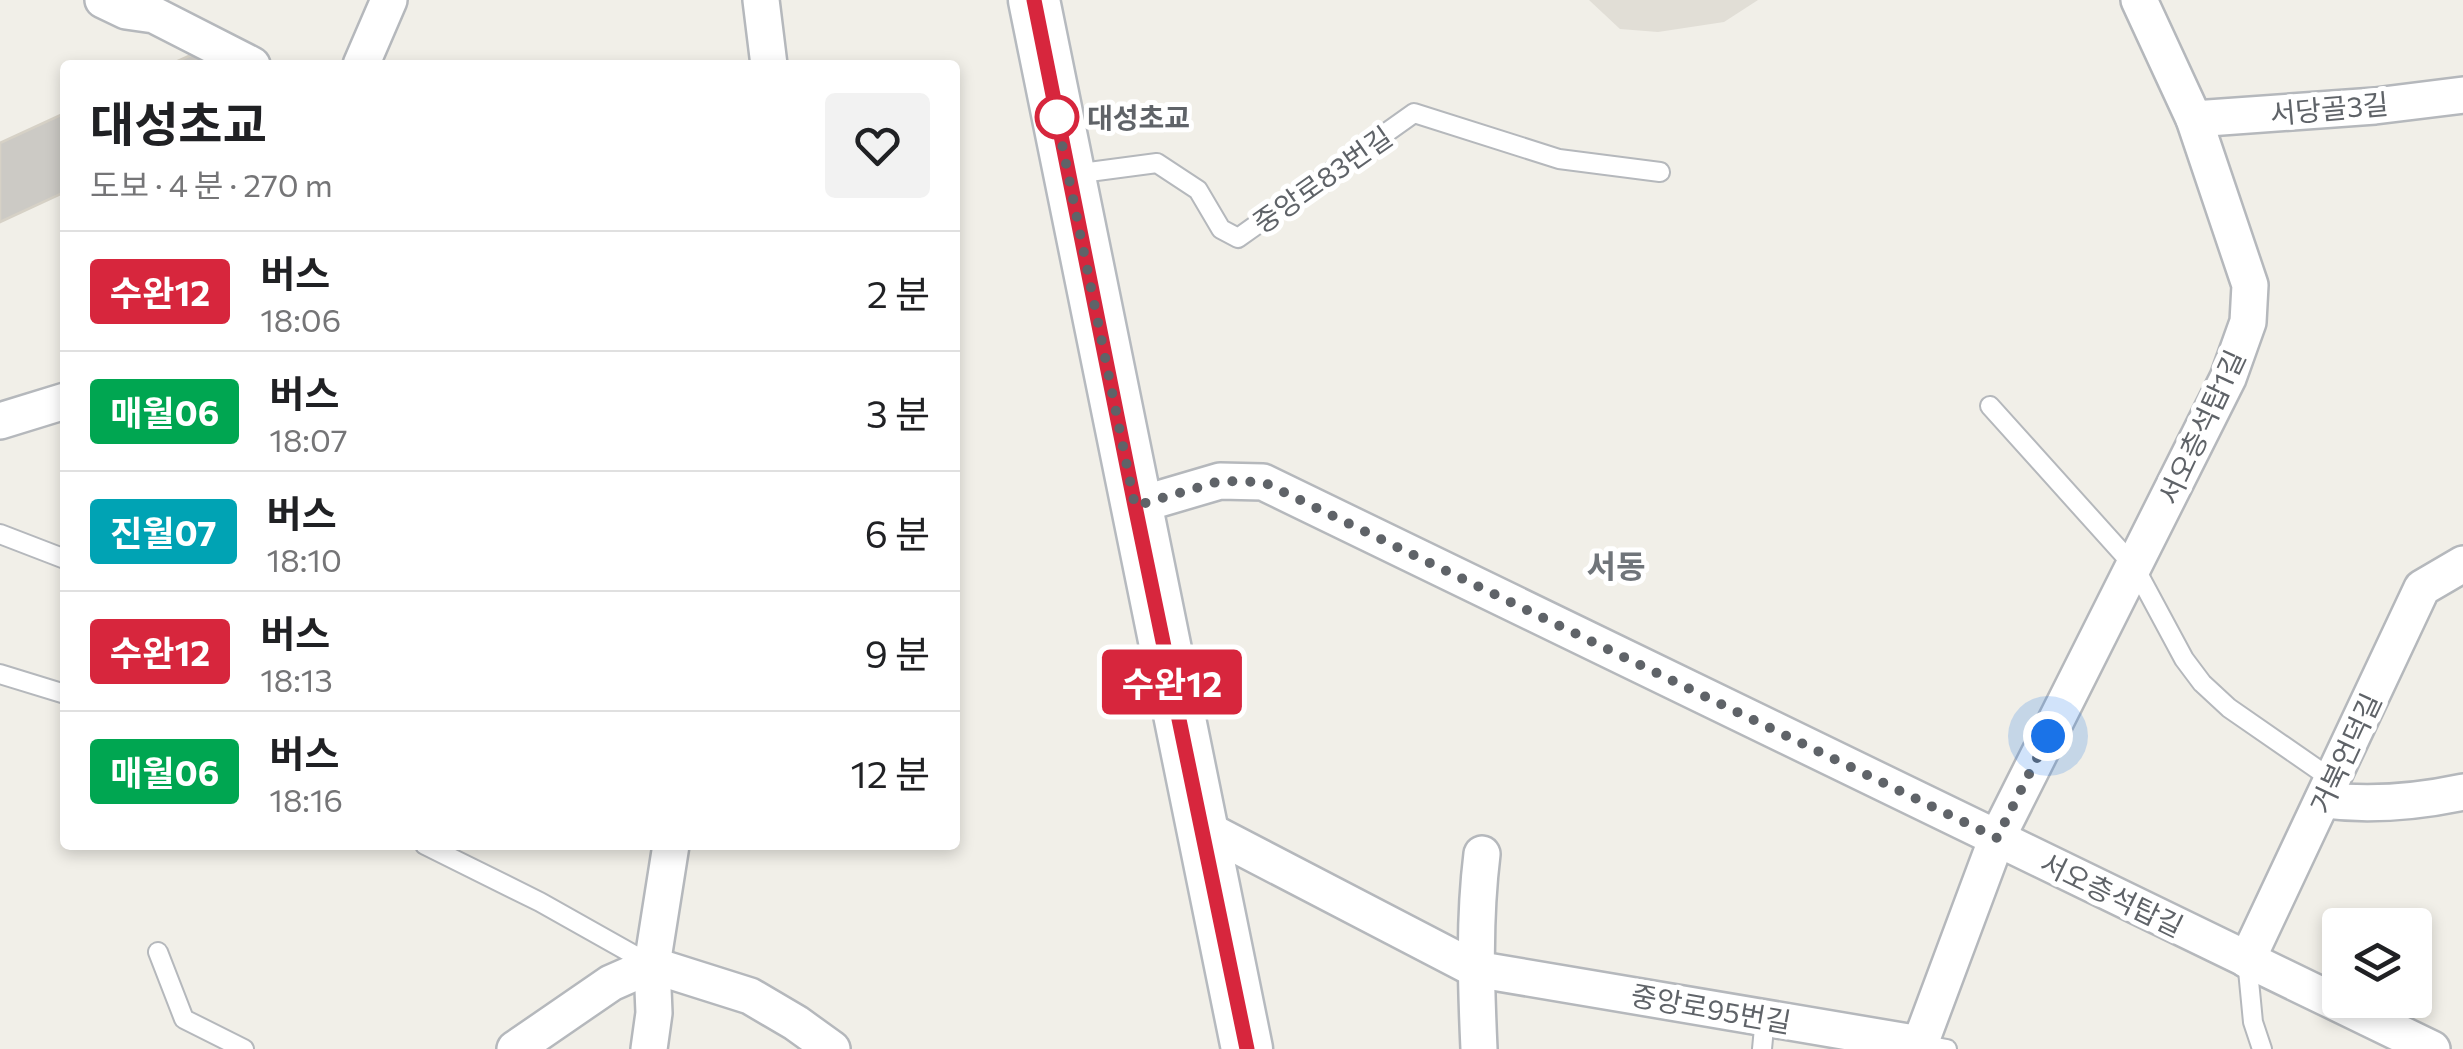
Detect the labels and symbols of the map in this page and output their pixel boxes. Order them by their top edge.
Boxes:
street label: 서당골3길 [2268,86,2390,130]
marker: 대성초교 [1036,96,1078,138]
place label: 대성초교 [1087,100,1190,134]
street label: 중앙로83번길 [1246,119,1398,239]
street label: 서오층석탑1길 [2150,344,2252,510]
district label: 서동 [1587,545,1645,585]
line badge: 수완12 [1102,650,1242,714]
street label: 거북언덕길 [2302,687,2388,819]
your location [2023,711,2073,761]
street label: 서오층석탑길 [2035,845,2189,943]
street label: 중앙로95번길 [1628,977,1794,1039]

